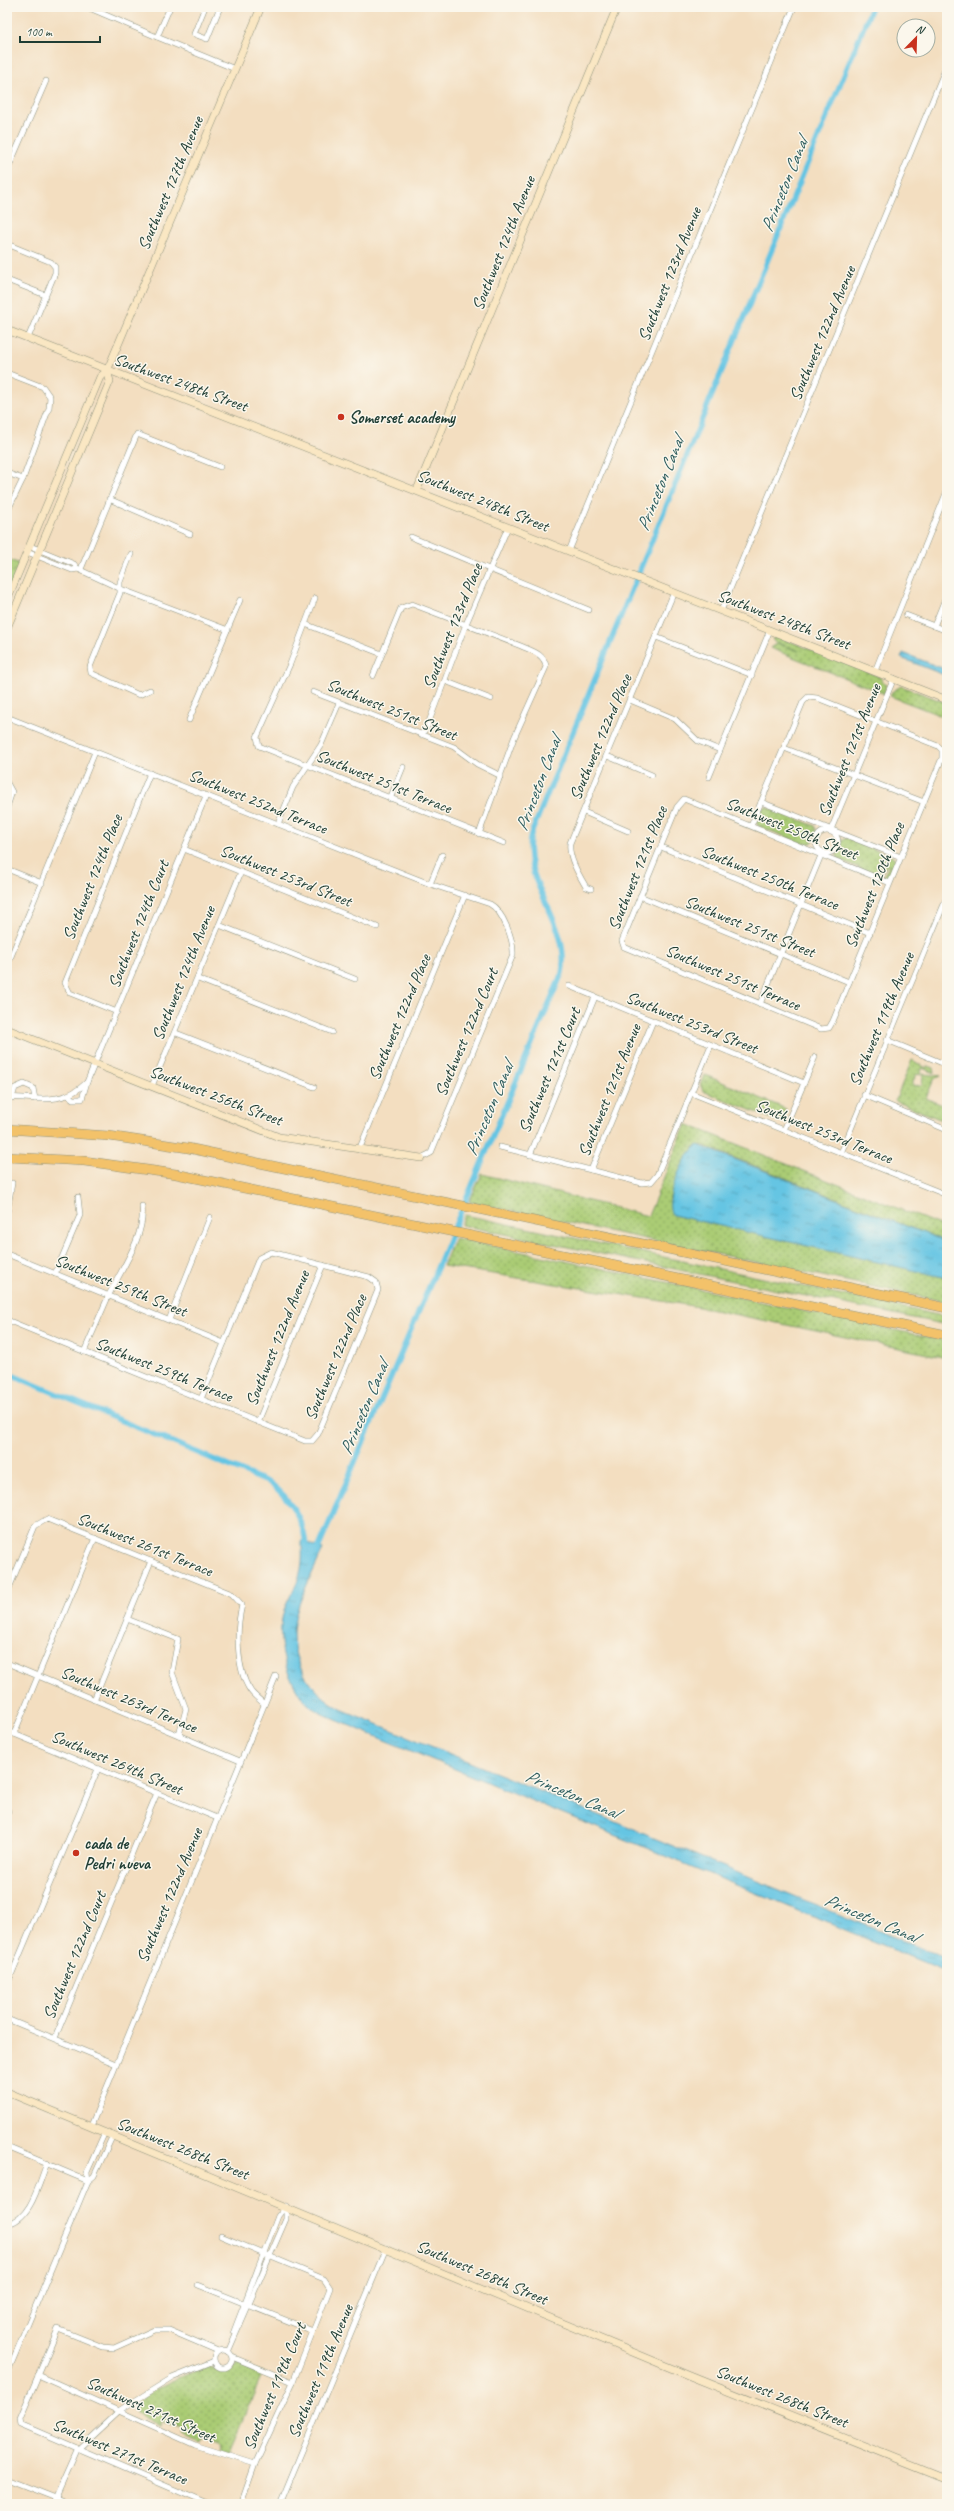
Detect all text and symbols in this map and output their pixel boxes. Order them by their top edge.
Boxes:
scale bar [20,18,100,44]
north arrow [896,18,936,58]
text: N [914,21,928,37]
text: 100 m [26,24,53,40]
street label: Southwest 127th Avenue [133,112,209,253]
water label: Princeton Canal [755,130,815,235]
street label: Southwest 124th Avenue [467,172,541,313]
street label: Southwest 123rd Avenue [633,203,706,344]
street label: Southwest 122nd Avenue [785,261,861,404]
street label: Southwest 248th Street [111,349,253,417]
place label: Somerset academy [349,407,456,428]
marker: Somerset academy [336,412,346,422]
water label: Princeton Canal [631,429,691,534]
street label: Southwest 248th Street [414,464,554,537]
street label: Southwest 123rd Place [418,559,488,692]
street label: Southwest 248th Street [714,584,855,655]
street label: Southwest 122nd Place [564,670,637,803]
street label: Southwest 251st Street [324,674,462,746]
street label: Southwest 121st Avenue [813,679,886,820]
water label: Princeton Canal [510,729,568,834]
street label: Southwest 251st Terrace [313,745,456,819]
street label: Southwest 252nd Terrace [186,764,331,839]
street label: Southwest 250th Street [723,792,863,865]
street label: Southwest 121st Place [603,802,672,933]
street label: Southwest 124th Place [58,810,128,943]
street label: Southwest 120th Place [840,818,910,951]
street label: Southwest 253rd Street [217,839,357,912]
street label: Southwest 250th Terrace [698,840,843,915]
street label: Southwest 124th Court [103,855,175,991]
street label: Southwest 251st Street [682,891,820,963]
street label: Southwest 124th Avenue [147,902,221,1043]
street label: Southwest 251st Terrace [662,940,805,1016]
street label: Southwest 119th Avenue [844,948,920,1089]
street label: Southwest 122nd Place [363,950,436,1083]
street label: Southwest 122nd Court [430,963,504,1099]
street label: Southwest 253rd Street [623,986,763,1059]
street label: Southwest 121st Court [514,1002,586,1136]
street label: Southwest 121st Avenue [573,1019,646,1160]
water label: Princeton Canal [460,1054,521,1159]
street label: Southwest 256th Street [146,1060,287,1131]
street label: Southwest 253rd Terrace [752,1094,897,1169]
street label: Southwest 259th Street [52,1249,192,1322]
street label: Southwest 122nd Avenue [241,1266,315,1409]
street label: Southwest 122nd Place [299,1290,372,1423]
street label: Southwest 259th Terrace [92,1332,237,1407]
water label: Princeton Canal [335,1353,396,1458]
street label: Southwest 261st Terrace [74,1508,217,1582]
street label: Southwest 263rd Terrace [58,1661,201,1738]
street label: Southwest 264th Street [48,1725,188,1801]
water label: Princeton Canal [522,1765,627,1826]
street label: Southwest 122nd Avenue [132,1823,208,1966]
place label: cada de Pedri nueva [84,1833,152,1874]
marker: cada de Pedri nueva [71,1848,81,1858]
street label: Southwest 122nd Court [38,1886,112,2022]
water label: Princeton Canal [821,1889,926,1950]
street label: Southwest 268th Street [114,2112,254,2185]
street label: Southwest 268th Street [413,2235,553,2311]
street label: Southwest 119th Avenue [283,2300,359,2441]
street label: Southwest 119th Court [238,2317,312,2453]
street label: Southwest 268th Street [713,2360,853,2433]
street label: Southwest 271st Street [83,2372,221,2448]
street label: Southwest 271st Terrace [49,2414,192,2490]

